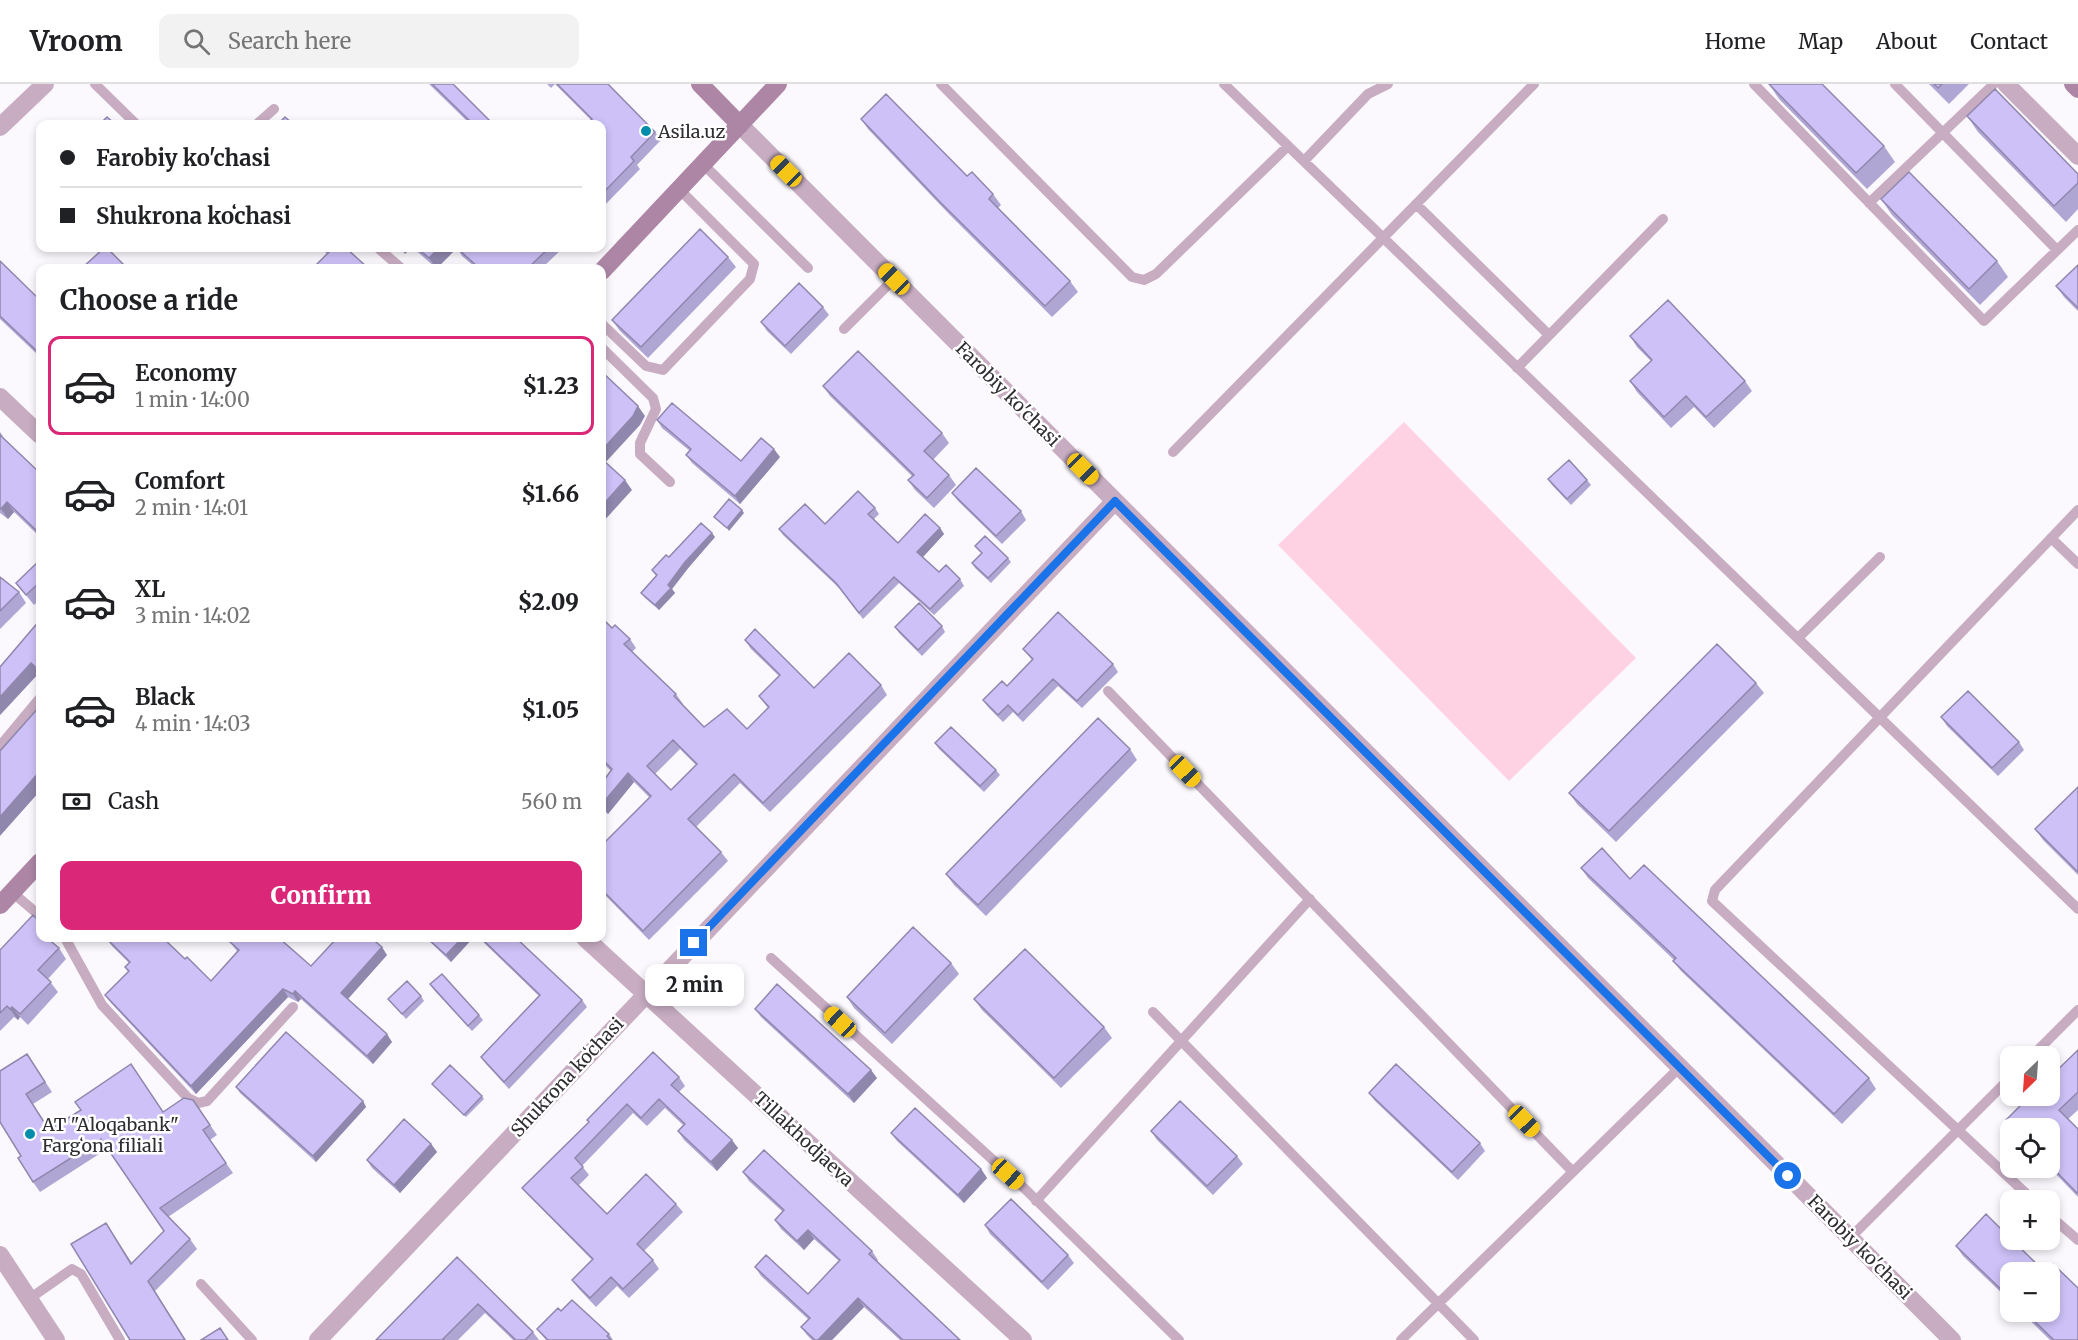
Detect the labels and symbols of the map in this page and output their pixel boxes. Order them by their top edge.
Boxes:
place label: Asila.uz [657,120,726,143]
marker: Asila.uz [639,124,653,138]
car [767,152,805,190]
car [875,260,913,298]
street label: Farobiy ko'chasi [951,337,1065,451]
car [1064,450,1102,488]
car [1166,752,1204,790]
route end [680,929,707,956]
callout: 2 min [644,964,744,1006]
car [821,1003,859,1041]
street label: Shukrona koʻchasi [506,1012,628,1142]
north arrow [2000,1046,2060,1106]
street label: Tillakhodjaeva [749,1087,859,1191]
car [1505,1102,1543,1140]
place label: AT "Aloqabank" Fargʻona filiali [41,1113,179,1157]
marker: AT "Aloqabank" Fargʻona filiali [23,1127,37,1141]
car [989,1155,1027,1193]
route start [1774,1162,1801,1189]
street label: Farobiy ko'chasi [1803,1190,1917,1304]

